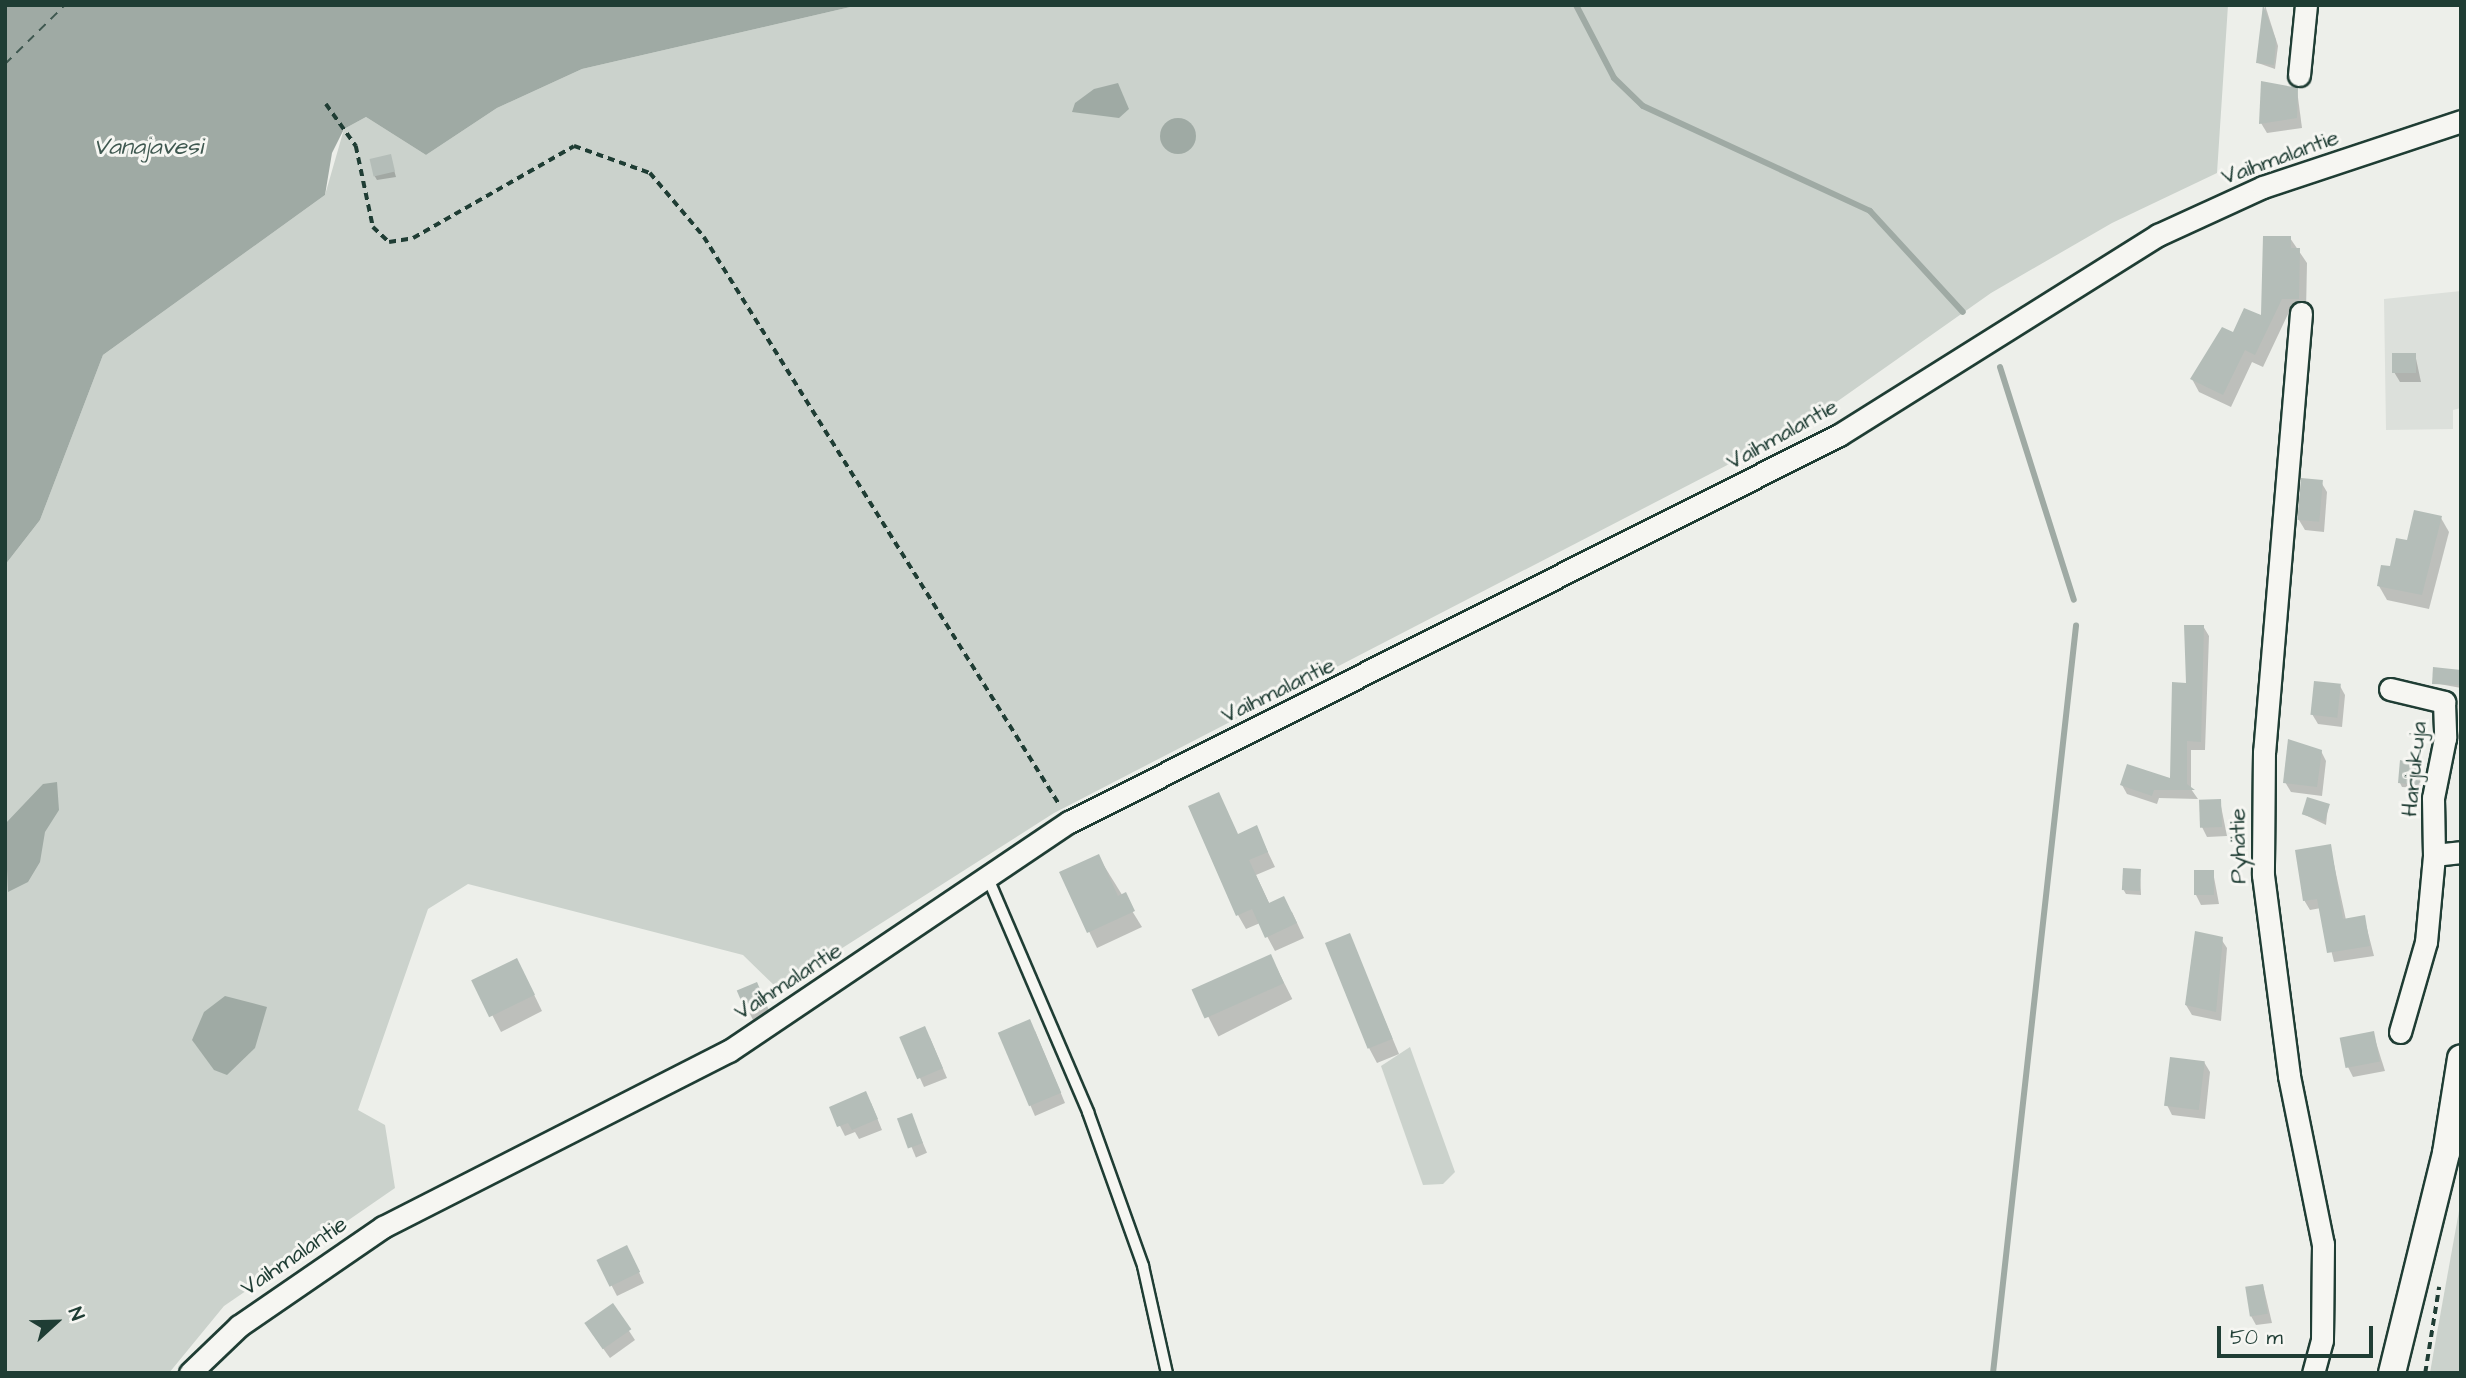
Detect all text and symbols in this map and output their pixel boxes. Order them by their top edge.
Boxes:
street label: Vaihmalantie [2218,123,2342,191]
water label: Vanajavesi [93,134,203,162]
street label: Vaihmalantie [1722,392,1842,476]
street label: Vaihmalantie [1217,651,1339,729]
street label: Harjukuja [2395,720,2433,818]
street label: Pyhätie [2224,808,2252,884]
street label: Vaihmalantie [729,936,847,1026]
street label: Vaihmalantie [235,1210,353,1302]
north arrow [21,1287,91,1357]
text: N [61,1303,91,1325]
scale bar [2221,1312,2377,1356]
text: 50 m [2230,1323,2283,1352]

